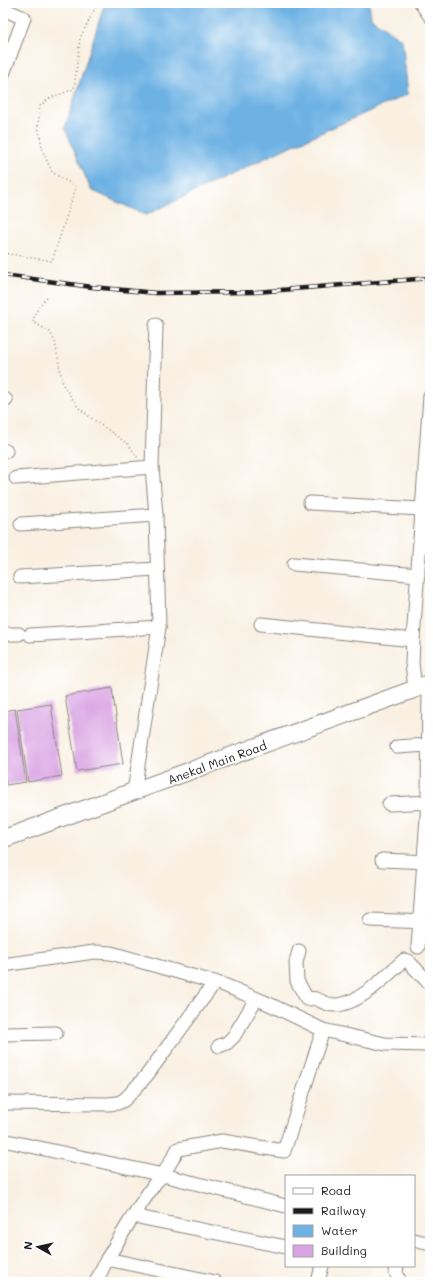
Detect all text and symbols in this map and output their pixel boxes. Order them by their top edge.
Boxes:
street label: Anekal Main Road [165,737,269,787]
legend [285,1175,415,1267]
text: Road [321,1182,351,1198]
text: Railway [321,1202,366,1218]
text: Water [321,1222,358,1238]
north arrow [18,1227,58,1267]
text: N [20,1240,36,1251]
text: Building [321,1242,367,1258]

